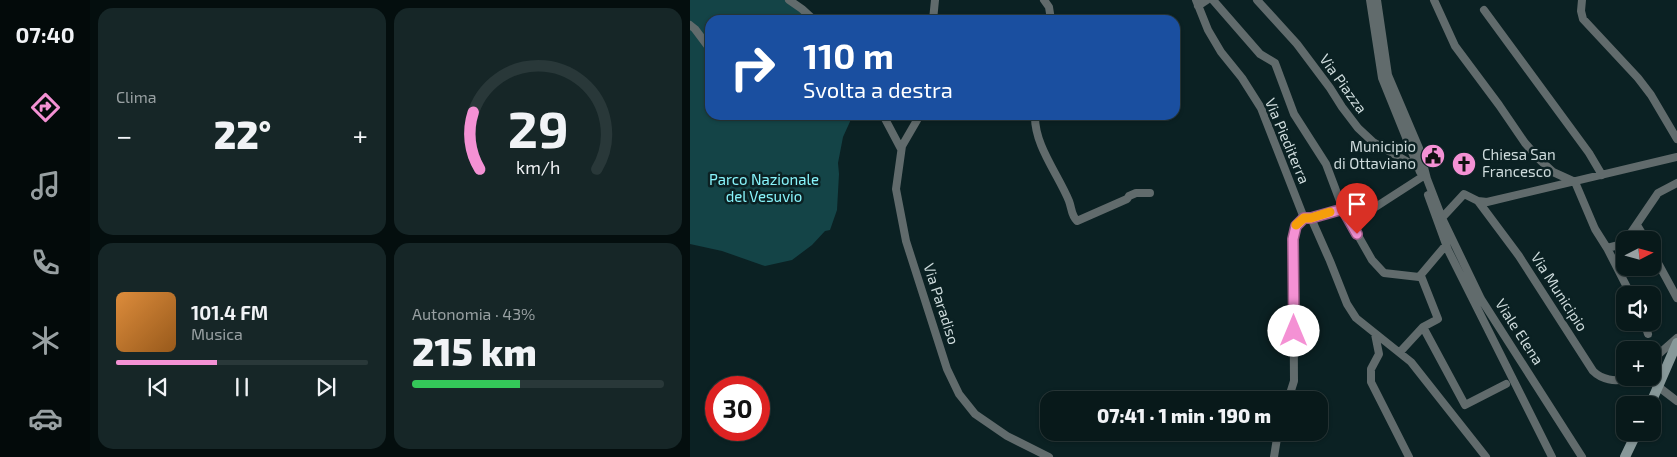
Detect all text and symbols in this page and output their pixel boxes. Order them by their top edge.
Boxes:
text: 07:40 [15,21,75,47]
text: 110 m [803,34,894,76]
icon: right [720,35,785,100]
street label: Via Piazza [1316,50,1371,117]
text: Svolta a destra [803,76,953,102]
text: Clima [116,87,157,106]
icon: directions [28,90,63,125]
street label: Via Piediterra [1262,95,1314,186]
text: 29 [508,96,568,158]
text: 22° [214,111,271,157]
text: − [116,118,132,152]
text: + [353,118,368,152]
place label: Municipio di Ottaviano [1334,137,1416,172]
public building icon: Municipio di Ottaviano [1420,143,1446,169]
place label: Chiesa San Francesco [1482,145,1556,180]
church icon: Chiesa San Francesco [1451,151,1477,177]
text: km/h [516,156,560,178]
icon: music [28,168,63,203]
park label: Parco Nazionale del Vesuvio [709,170,819,205]
pin [1336,183,1378,234]
icon: arrive [1343,190,1371,218]
north arrow [1616,231,1661,276]
map controls [1616,231,1661,441]
icon: phone [28,245,63,280]
street label: Via Municipio [1528,249,1592,334]
street label: Via Paradiso [920,261,964,346]
button: sound [1616,286,1661,331]
street label: Viale Elena [1492,295,1548,368]
text: 101.4 FM [191,301,268,324]
text: Autonomia · 43% [412,304,535,323]
position arrow [1267,304,1319,356]
icon: climate [28,323,63,358]
text: Musica [191,324,243,343]
text: 215 km [412,328,537,374]
button: + [1616,341,1661,386]
icon: previous [144,373,172,401]
icon: pause [228,373,256,401]
icon: next [312,373,340,401]
speed limit sign: 30 [705,376,770,441]
button: − [1616,396,1661,441]
icon: car [28,401,63,436]
text: 07:41 · 1 min · 190 m [1097,404,1271,427]

